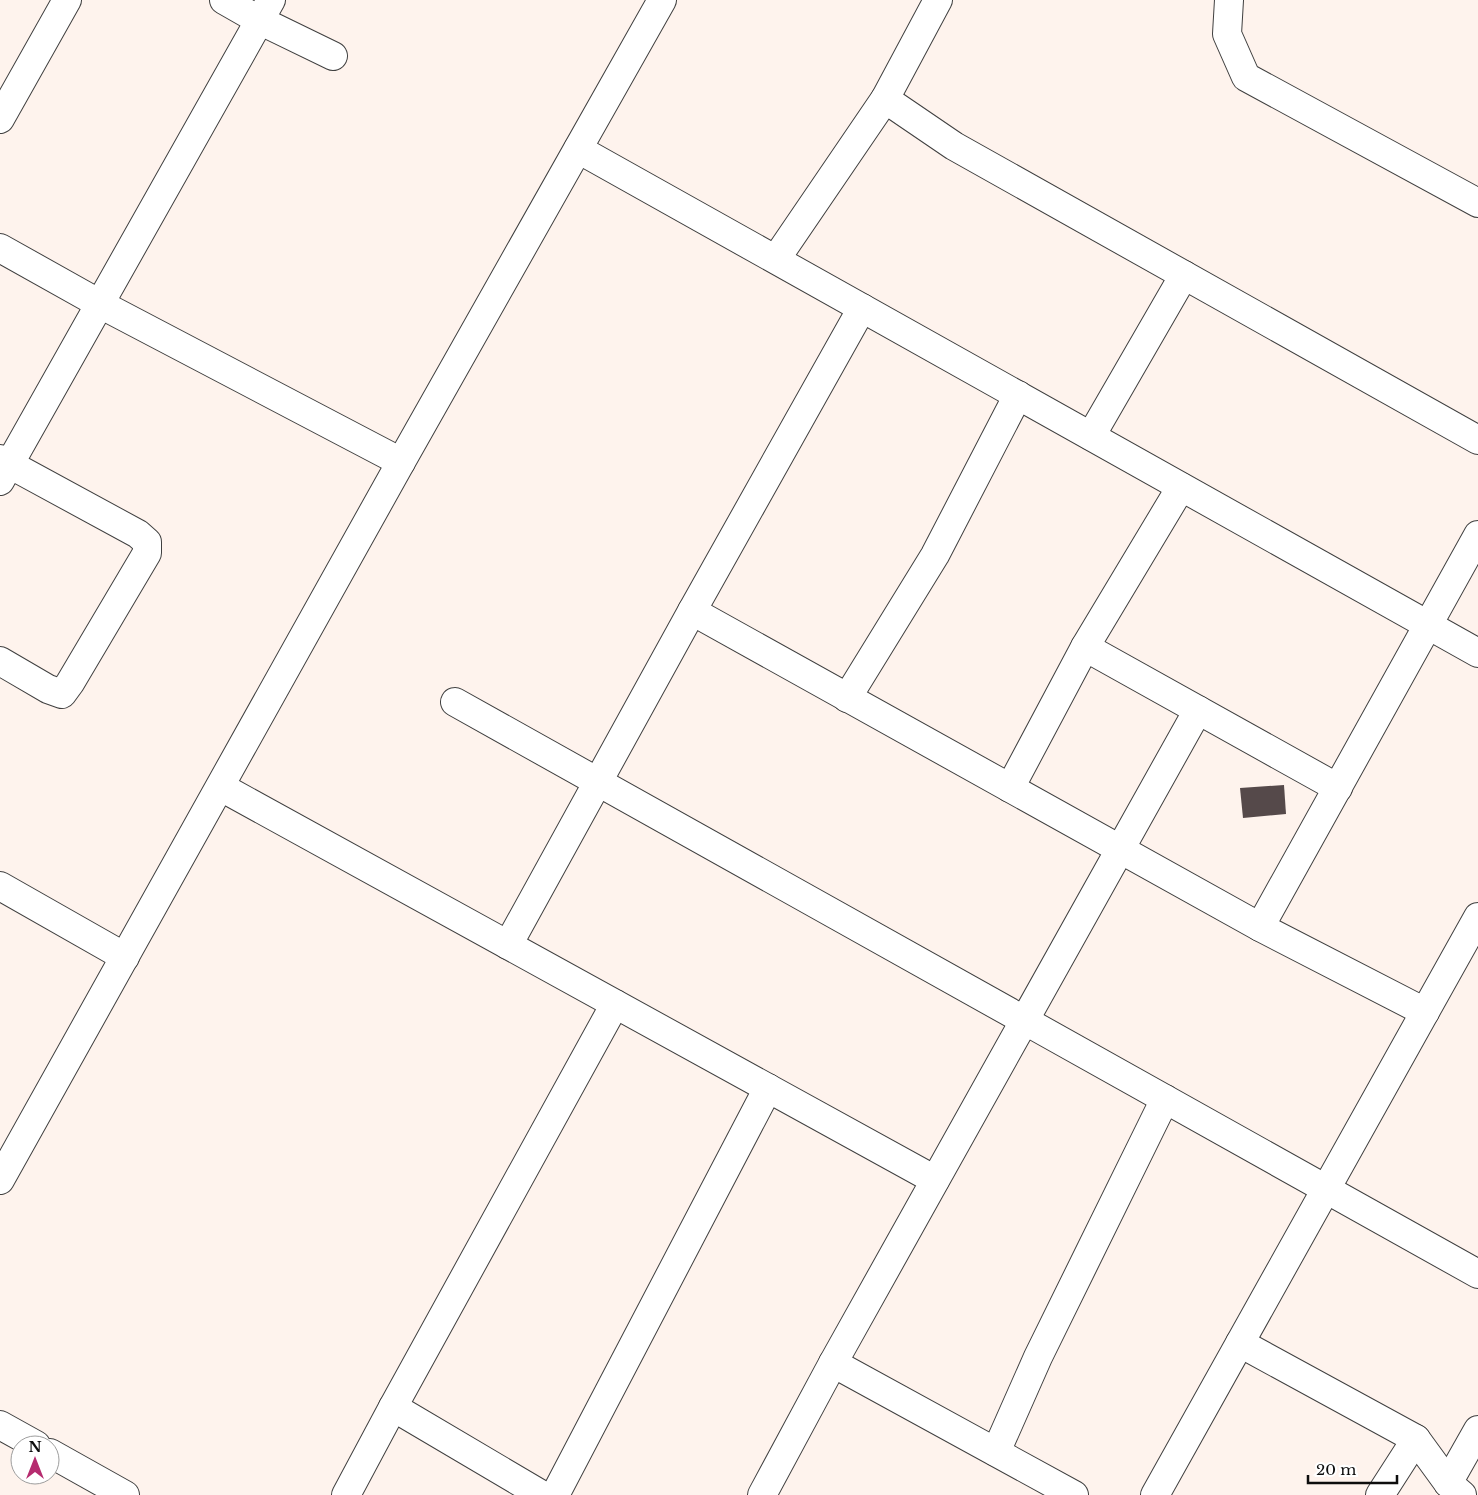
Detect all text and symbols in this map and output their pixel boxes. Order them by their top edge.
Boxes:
north arrow [10,1435,60,1485]
text: N [28,1438,42,1456]
scale bar [1308,1452,1397,1484]
text: 20 m [1316,1460,1356,1479]

